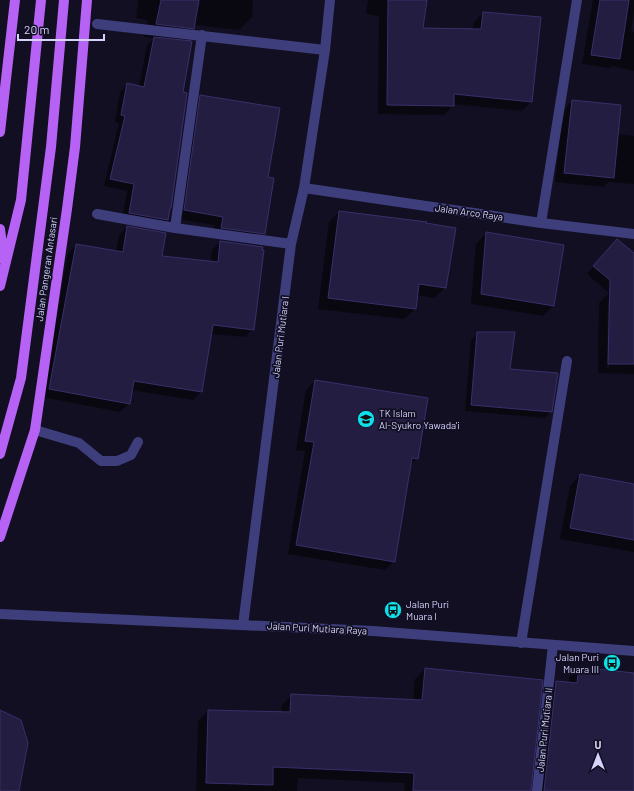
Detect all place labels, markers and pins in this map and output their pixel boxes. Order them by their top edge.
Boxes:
place label: TK Islam Al-Syukro Yawada'i [379,407,460,431]
school or university icon: TK Islam Al-Syukro Yawada'i [356,409,376,429]
place label: Jalan Puri Muara I [406,598,449,622]
bus stop icon: Jalan Puri Muara I [383,600,403,620]
place label: Jalan Puri Muara III [556,651,599,675]
bus stop icon: Jalan Puri Muara III [602,653,622,673]

